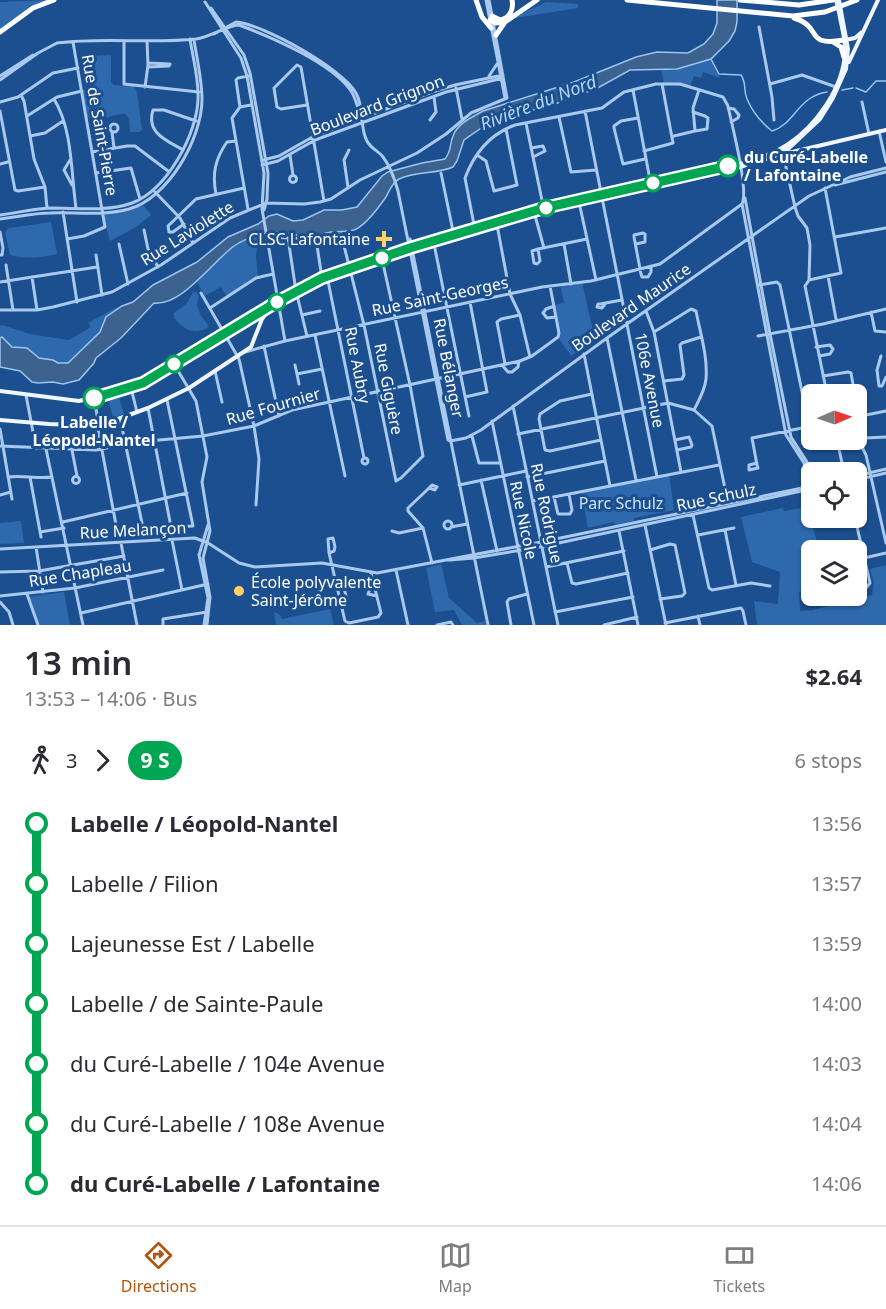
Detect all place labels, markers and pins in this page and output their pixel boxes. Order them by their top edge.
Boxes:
place label: du Curé-Labelle / Lafontaine [744,146,868,186]
marker: du Curé-Labelle / Lafontaine [717,155,739,177]
unlabelled marker [644,174,662,192]
unlabelled marker [537,199,555,217]
place label: CLSC Lafontaine [248,228,370,250]
marker: CLSC Lafontaine [375,230,393,248]
unlabelled marker [373,249,391,267]
unlabelled marker [268,293,286,311]
unlabelled marker [165,355,183,373]
marker: Labelle / Léopold-Nantel [83,387,105,409]
place label: Labelle / Léopold-Nantel [33,411,155,451]
place label: École polyvalente Saint-Jérôme [251,571,381,611]
marker: École polyvalente Saint-Jérôme [232,584,246,598]

